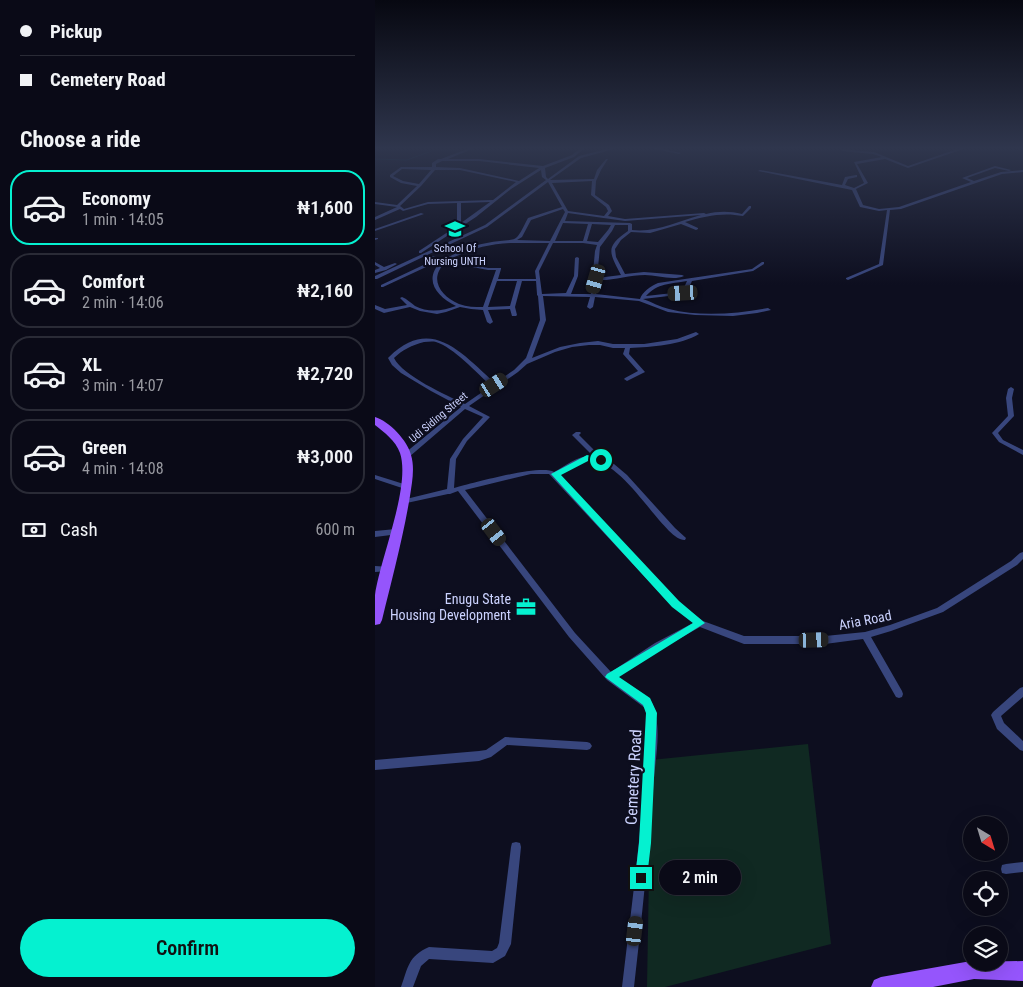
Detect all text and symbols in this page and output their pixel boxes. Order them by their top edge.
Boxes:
text: Pickup [50,20,102,43]
text: Cemetery Road [50,68,166,91]
text: Choose a ride [20,127,141,152]
icon: car [22,185,67,230]
text: Economy [82,187,151,210]
text: ₦1,600 [297,196,353,219]
text: 1 min · 14:05 [82,210,164,229]
school or university icon: School Of Nursing UNTH [444,218,466,240]
place label: School Of Nursing UNTH [424,242,486,268]
car [584,263,607,295]
icon: car [22,268,67,313]
text: Comfort [82,270,145,293]
text: ₦2,160 [297,279,353,302]
car [667,285,698,301]
text: 2 min · 14:06 [82,293,164,312]
icon: car [22,351,67,396]
text: XL [82,353,102,376]
text: ₦2,720 [297,362,353,385]
car [477,371,510,399]
text: 3 min · 14:07 [82,376,164,395]
street label: Udi Siding Street [407,389,470,445]
icon: car [22,434,67,479]
text: Green [82,436,127,459]
text: ₦3,000 [297,445,353,468]
route start [590,449,612,471]
text: 4 min · 14:08 [82,459,164,478]
icon: cash [20,516,48,544]
car [478,516,509,548]
text: Cash [60,518,98,541]
text: 600 m [316,520,355,539]
place label: Enugu State Housing Development [390,591,511,623]
office icon: Enugu State Housing Development [515,596,537,618]
street label: Aria Road [837,607,893,633]
car [798,632,829,648]
street label: Cemetery Road [622,729,645,825]
north arrow [963,816,1007,861]
map controls [963,816,1008,971]
callout: 2 min [659,860,741,896]
route end [630,867,652,889]
text: 2 min [682,868,718,887]
button: locate [963,871,1008,916]
car [625,915,644,947]
button: Confirm [20,919,355,977]
button: layers [963,926,1008,971]

